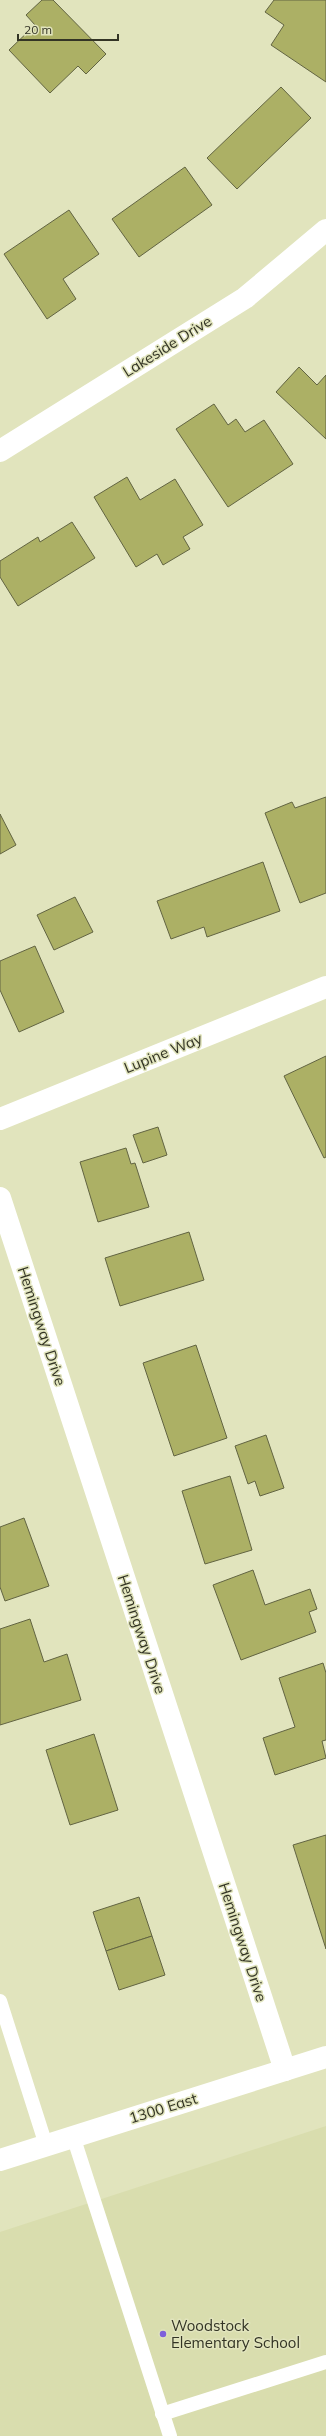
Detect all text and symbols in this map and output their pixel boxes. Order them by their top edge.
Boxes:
scale bar [18,16,118,42]
text: 20 m [24,22,52,37]
street label: Lakeside Drive [119,311,215,381]
street label: Lupine Way [121,1029,205,1077]
street label: Hemingway Drive [14,1264,70,1388]
street label: Hemingway Drive [114,1572,170,1696]
street label: Hemingway Drive [215,1880,271,2004]
street label: 1300 East [127,2089,199,2127]
place label: Woodstock Elementary School [171,2316,300,2352]
marker: Woodstock Elementary School [158,2329,168,2339]

